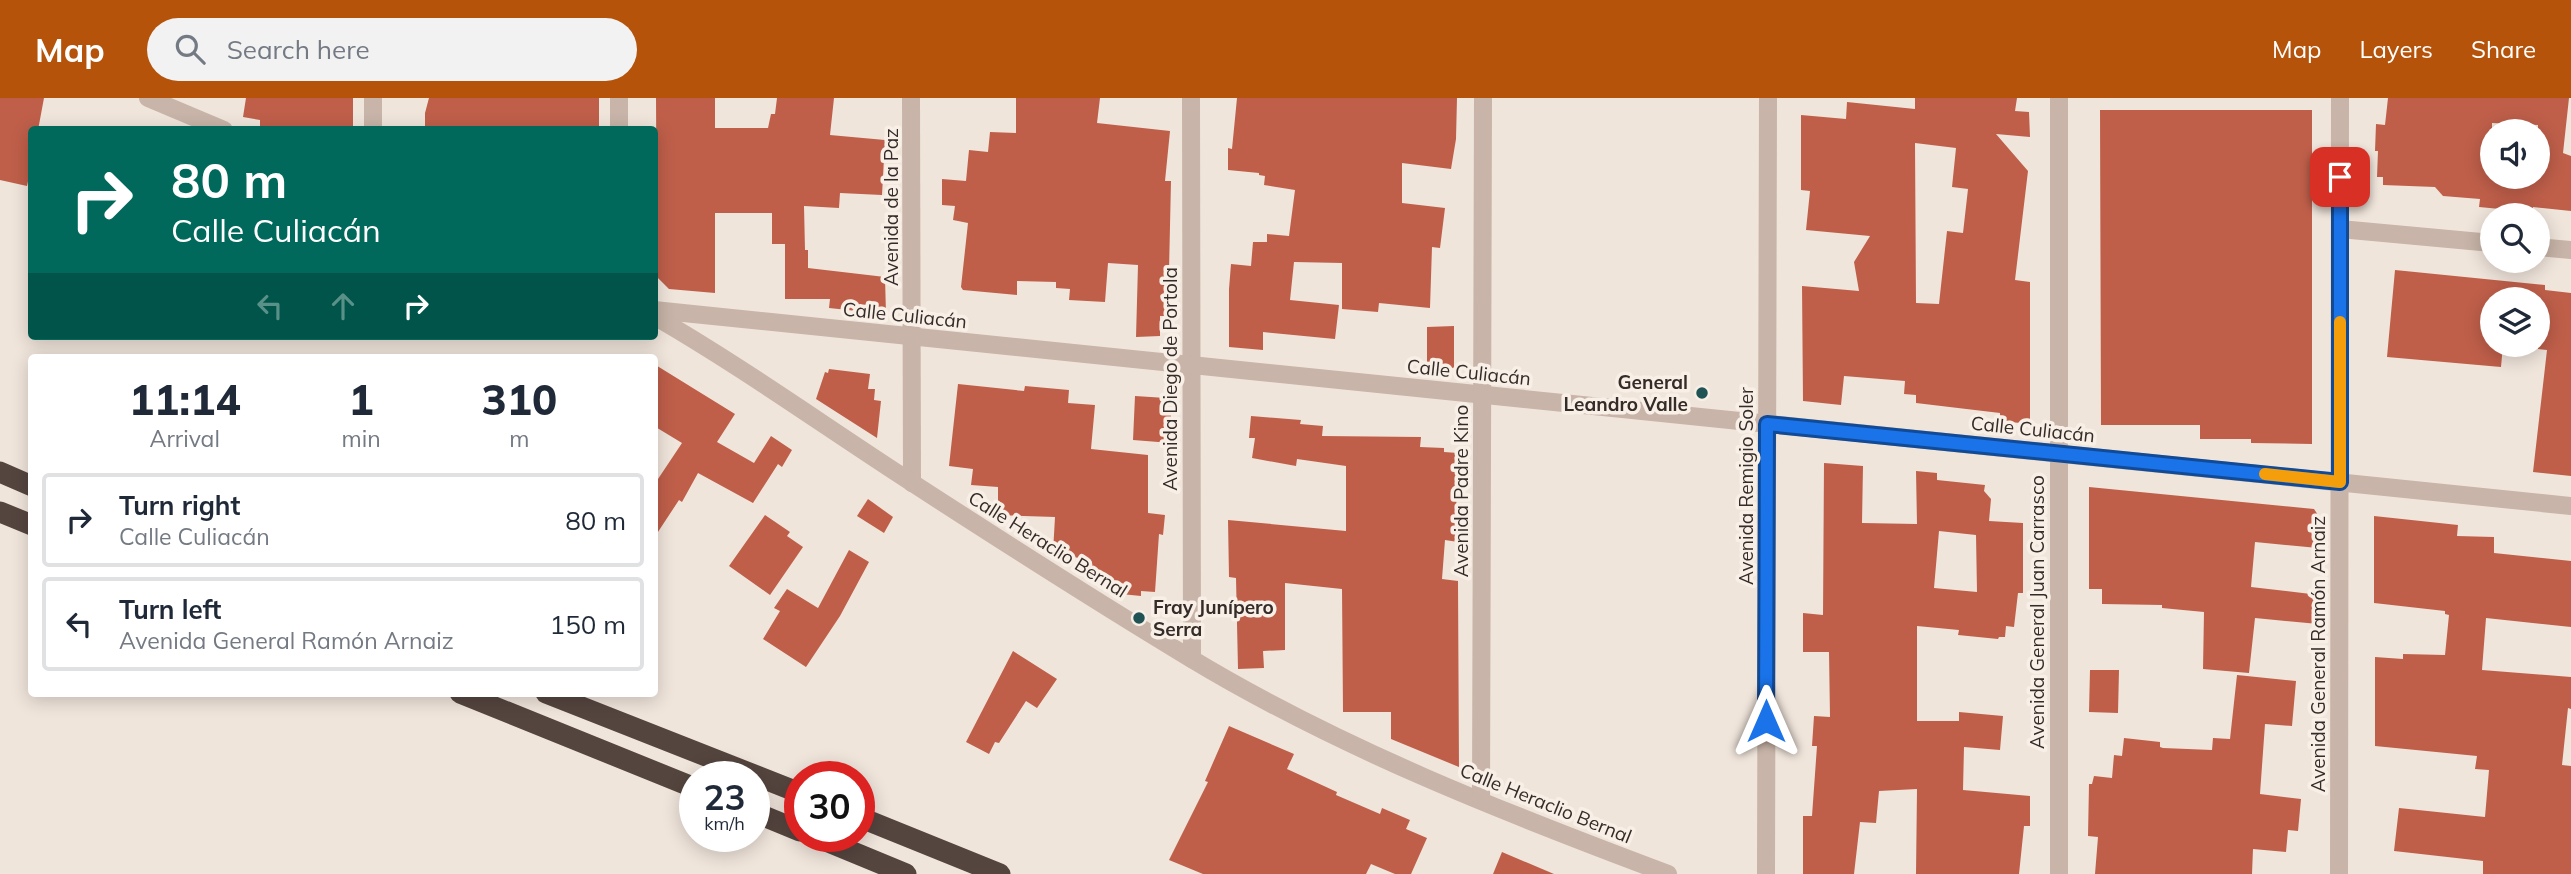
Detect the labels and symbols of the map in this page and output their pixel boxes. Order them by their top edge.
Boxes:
street label: Avenida de la Paz [879,128,903,286]
pin [2310,147,2370,207]
street label: Avenida Diego de Portola [1158,267,1182,491]
street label: Calle Culiacán [842,297,968,333]
street label: Calle Culiacán [1406,354,1532,390]
place label: General Leandro Valle [1564,370,1688,416]
marker: General Leandro Valle [1694,385,1710,401]
street label: Avenida Remigio Soler [1734,387,1758,585]
street label: Avenida Padre Kino [1449,405,1473,577]
street label: Calle Culiacán [1970,411,2096,447]
street label: Avenida General Juan Carrasco [2025,475,2049,749]
street label: Calle Heraclio Bernal [964,485,1132,603]
street label: Avenida General Ramón Arnaiz [2306,516,2330,792]
place label: Fray Junípero Serra [1153,595,1274,641]
marker: Fray Junípero Serra [1131,610,1147,626]
position arrow [1729,684,1803,758]
street label: Calle Heraclio Bernal [1457,758,1635,848]
speed limit sign: 30 [784,761,875,852]

